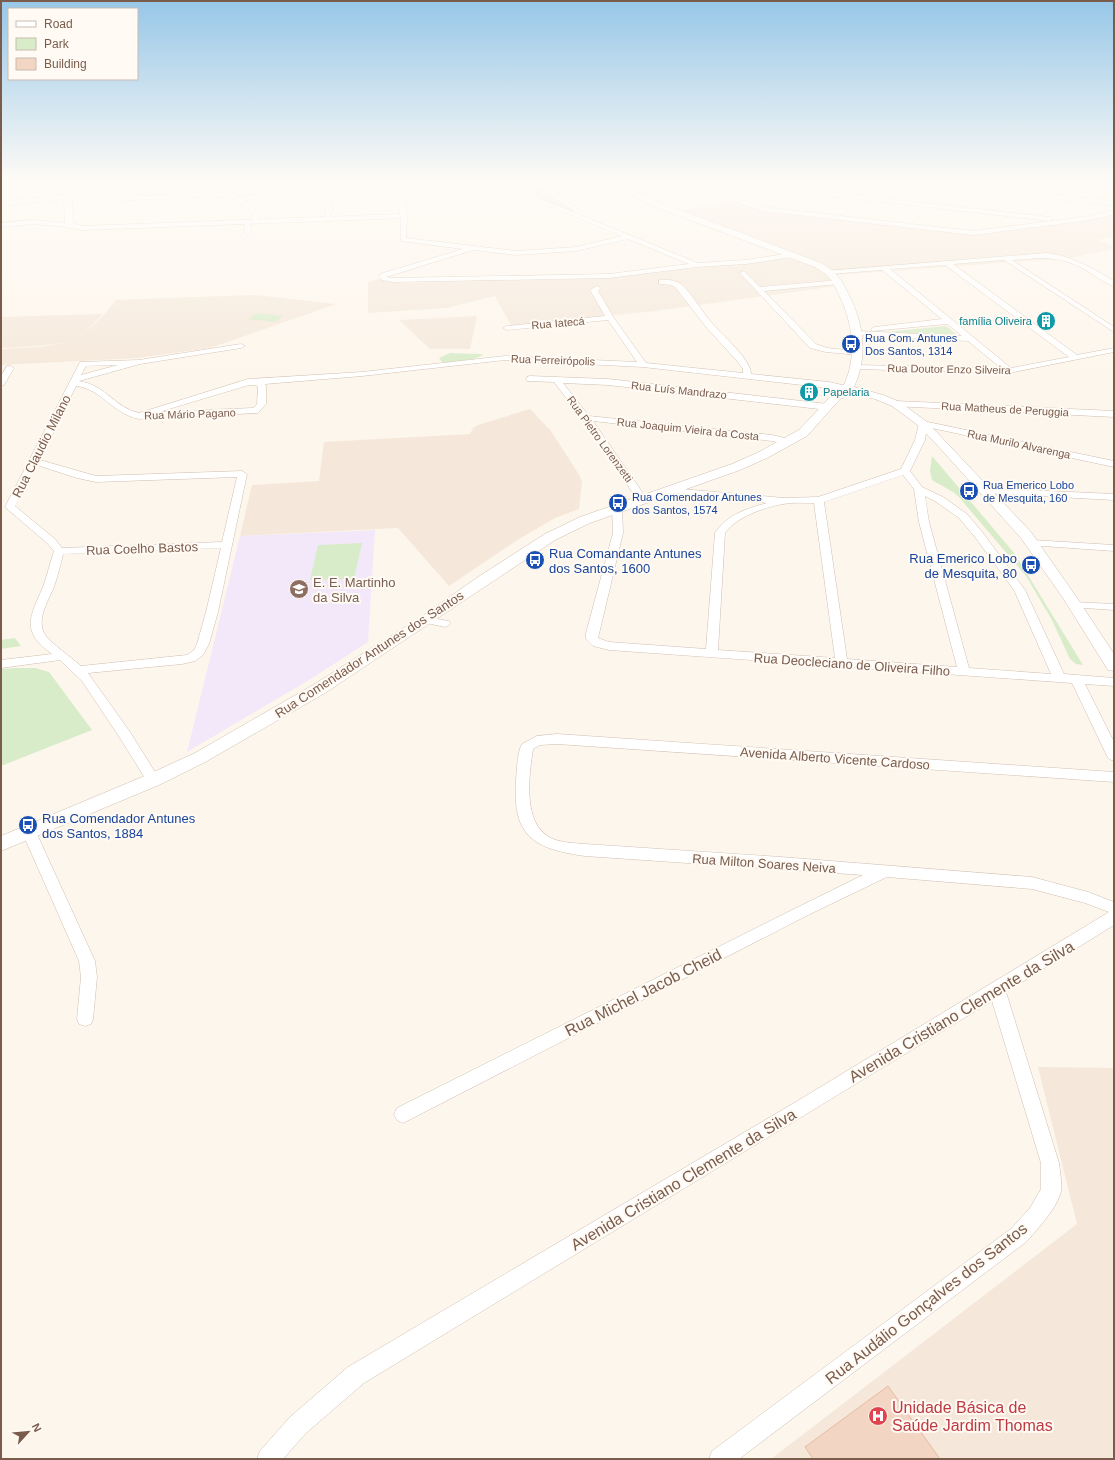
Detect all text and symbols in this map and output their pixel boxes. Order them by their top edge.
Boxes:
legend [8,8,138,80]
text: Road [44,17,73,31]
text: Park [44,37,70,51]
text: Building [44,57,87,71]
building icon: família Oliveira [1035,310,1057,332]
street label: Rua Iatecá [531,315,586,331]
place label: família Oliveira [959,315,1033,327]
place label: Rua Com. Antunes Dos Santos, 1314 [865,332,958,357]
bus stop icon: Rua Com. Antunes Dos Santos, 1314 [840,333,862,355]
street label: Rua Ferreirópolis [511,353,596,367]
street label: Rua Doutor Enzo Silveira [887,362,1012,376]
street label: Rua Luís Mandrazo [631,379,727,401]
building icon: Papelaria [798,381,820,403]
place label: Papelaria [823,386,870,398]
street label: Rua Claudio Milano [9,392,74,500]
street label: Rua Pietro Lorenzetti [565,394,635,484]
street label: Rua Matheus de Peruggia [941,400,1070,418]
street label: Rua Mário Pagano [144,406,236,422]
street label: Rua Joaquim Vieira da Costa [616,416,761,443]
street label: Rua Murilo Alvarenga [966,427,1073,461]
place label: Rua Emerico Lobo de Mesquita, 160 [983,479,1074,504]
bus stop icon: Rua Emerico Lobo de Mesquita, 160 [958,480,980,502]
place label: Rua Comendador Antunes dos Santos, 1574 [632,491,762,516]
bus stop icon: Rua Comendador Antunes dos Santos, 1574 [607,492,629,514]
street label: Rua Coelho Bastos [86,539,199,558]
place label: Rua Comandante Antunes dos Santos, 1600 [549,546,702,576]
bus stop icon: Rua Comandante Antunes dos Santos, 1600 [524,549,546,571]
place label: Rua Emerico Lobo de Mesquita, 80 [909,551,1017,581]
bus stop icon: Rua Emerico Lobo de Mesquita, 80 [1020,554,1042,576]
place label: E. E. Martinho da Silva [313,575,395,605]
school or university icon: E. E. Martinho da Silva [288,578,310,600]
street label: Rua Comendador Antunes dos Santos [272,587,467,721]
street label: Rua Deocleciano de Oliveira Filho [753,650,951,679]
street label: Avenida Alberto Vicente Cardoso [740,744,930,773]
place label: Rua Comendador Antunes dos Santos, 1884 [42,811,196,841]
bus stop icon: Rua Comendador Antunes dos Santos, 1884 [17,814,39,836]
street label: Rua Milton Soares Neiva [692,851,837,876]
street label: Avenida Cristiano Clemente da Silva [846,937,1077,1086]
street label: Rua Michel Jacob Cheid [562,946,724,1039]
street label: Avenida Cristiano Clemente da Silva [568,1105,799,1254]
street label: Rua Audálio Gonçalves dos Santos [822,1219,1030,1387]
place label: Unidade Básica de Saúde Jardim Thomas [892,1399,1053,1434]
hospital icon: Unidade Básica de Saúde Jardim Thomas [867,1405,889,1427]
north arrow [8,1412,48,1452]
text: N [30,1421,44,1434]

